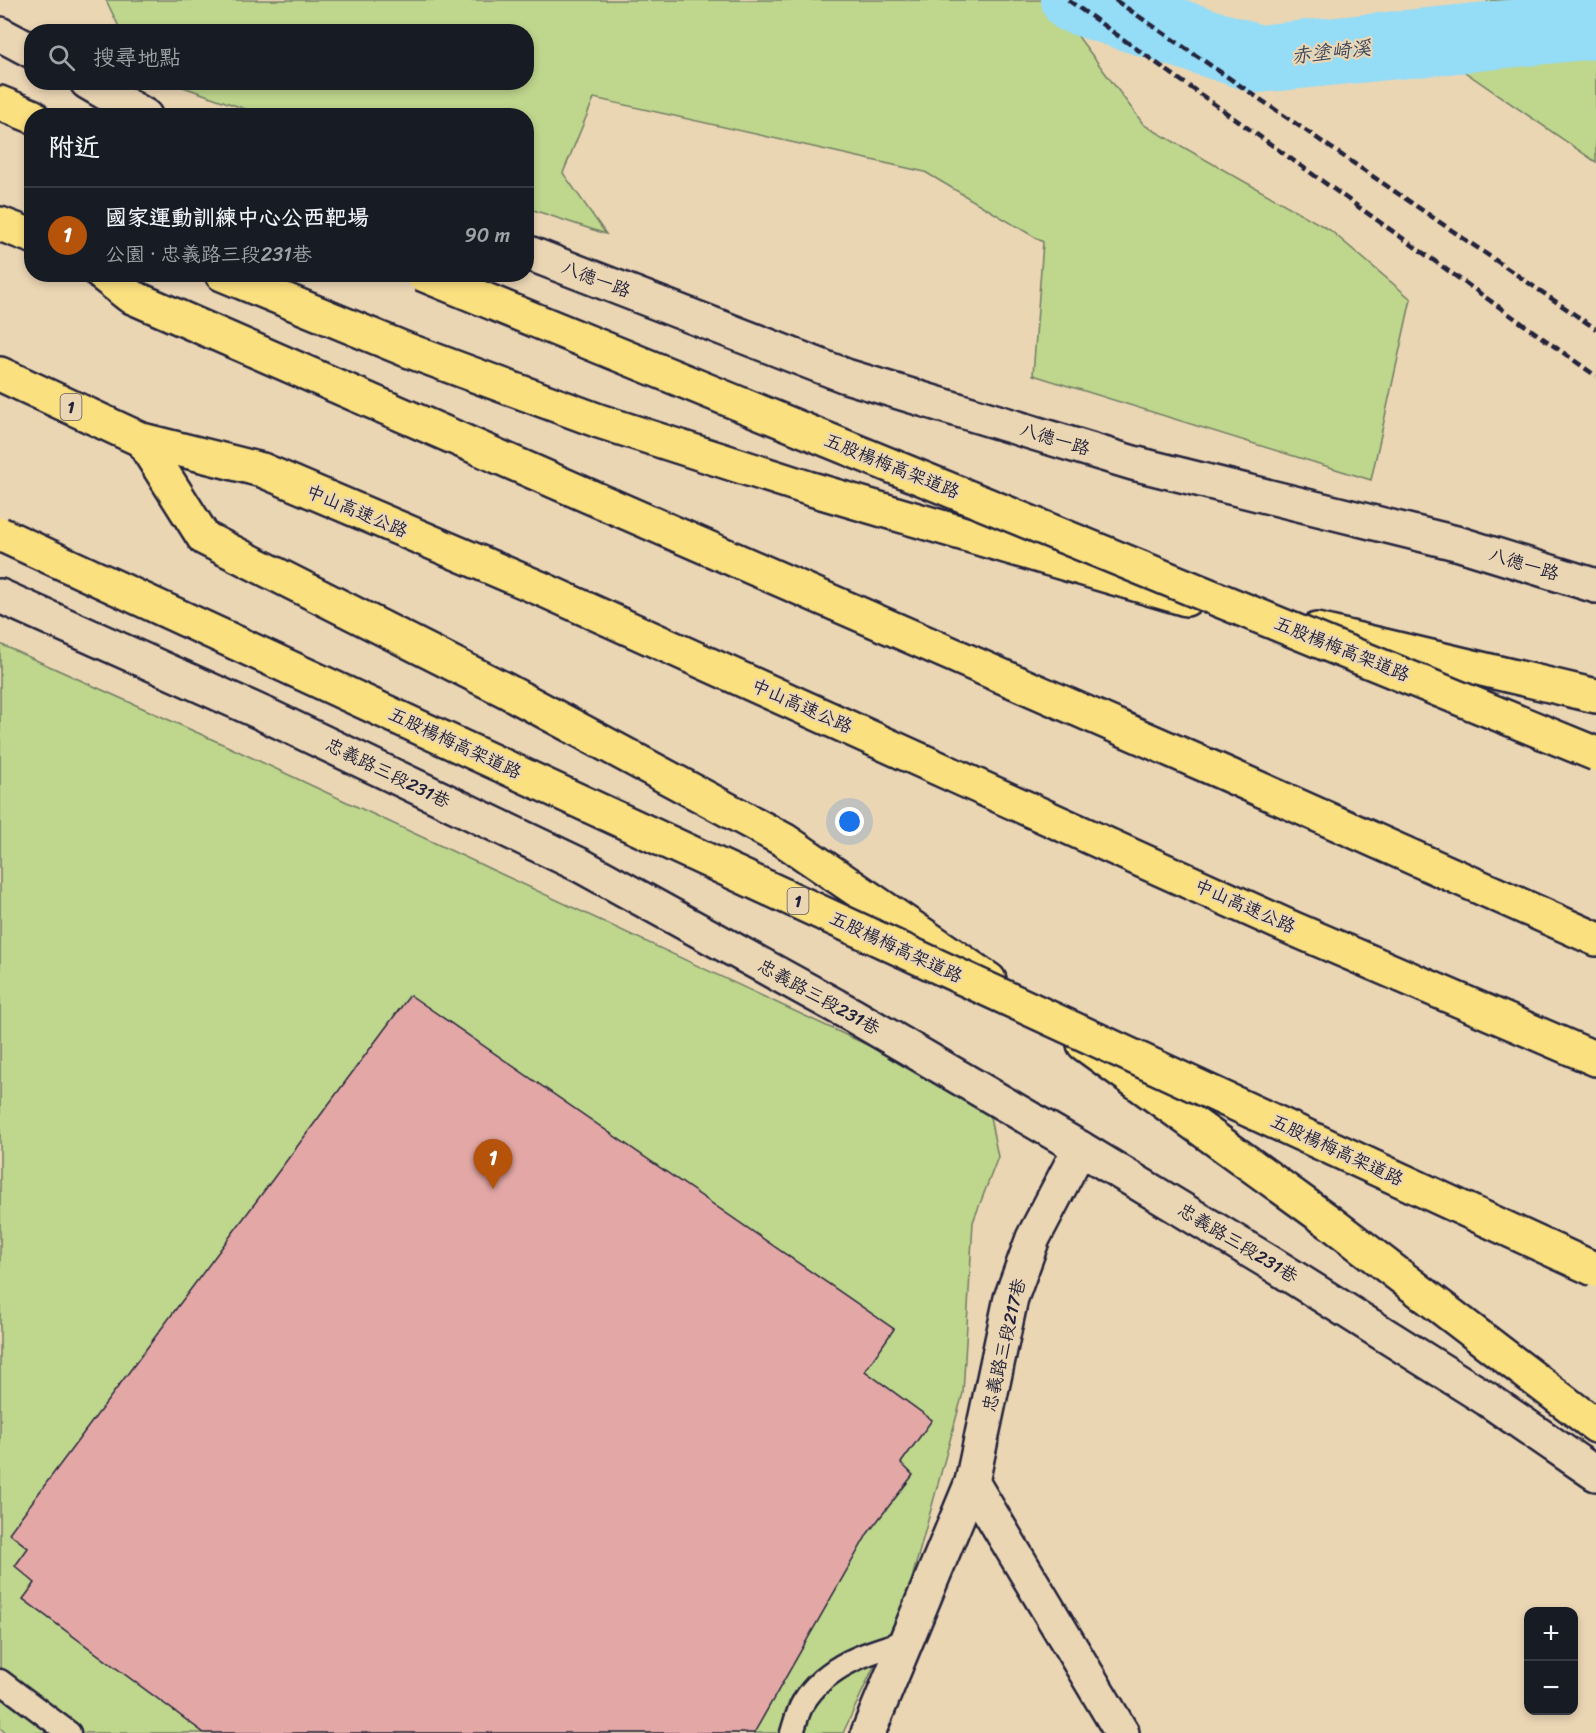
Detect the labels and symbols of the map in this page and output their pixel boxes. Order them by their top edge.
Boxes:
water label: 赤塗崎溪 [1289,30,1374,74]
street label: 八德一路 [557,251,635,307]
road number: 1 [60,394,82,420]
street label: 八德一路 [1016,413,1094,465]
street label: 五股楊梅高架道路 [819,424,965,508]
street label: 中山高速公路 [301,475,413,547]
street label: 八德一路 [1485,538,1563,590]
street label: 五股楊梅高架道路 [1269,607,1415,691]
street label: 中山高速公路 [746,669,858,743]
street label: 五股楊梅高架道路 [383,698,527,788]
street label: 忠義路三段231巷 [320,729,456,817]
your location [835,807,864,836]
street label: 中山高速公路 [1189,869,1301,943]
road number: 1 [788,888,808,914]
street label: 五股楊梅高架道路 [824,902,968,992]
street label: 忠義路三段231巷 [752,950,886,1044]
street label: 五股楊梅高架道路 [1265,1105,1409,1195]
pin: 1 [474,1140,512,1189]
street label: 忠義路三段231巷 [1171,1194,1305,1292]
street label: 忠義路三段217巷 [973,1275,1035,1415]

